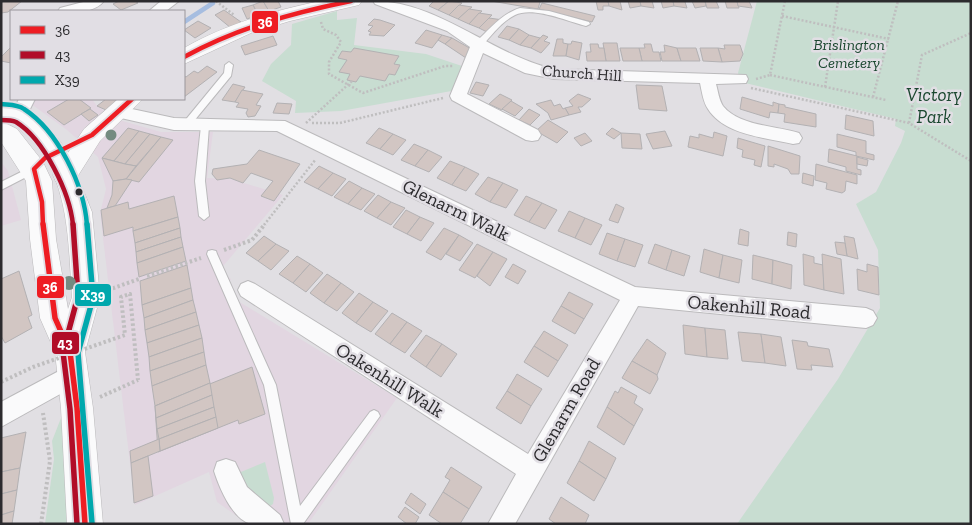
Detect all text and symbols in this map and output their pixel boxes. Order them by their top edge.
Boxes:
legend [10,10,185,100]
line badge: 36 [251,10,279,34]
text: 36 [258,14,273,31]
text: 36 [55,21,70,39]
park label: Brislington Cemetery [813,35,885,72]
text: 43 [55,46,70,64]
street label: Church Hill [541,61,623,85]
text: X39 [55,71,80,89]
park label: Victory Park [906,83,962,128]
street label: Glenarm Walk [399,174,513,246]
unlabelled marker [74,187,84,197]
line badge: 36 [36,275,65,299]
text: 36 [43,279,58,296]
line badge: X39 [74,283,112,307]
text: X39 [81,287,106,304]
street label: Oakenhill Road [686,290,812,324]
line badge: 43 [51,331,80,355]
text: 43 [57,335,73,352]
street label: Oakenhill Walk [332,338,448,422]
street label: Glenarm Road [527,353,605,466]

